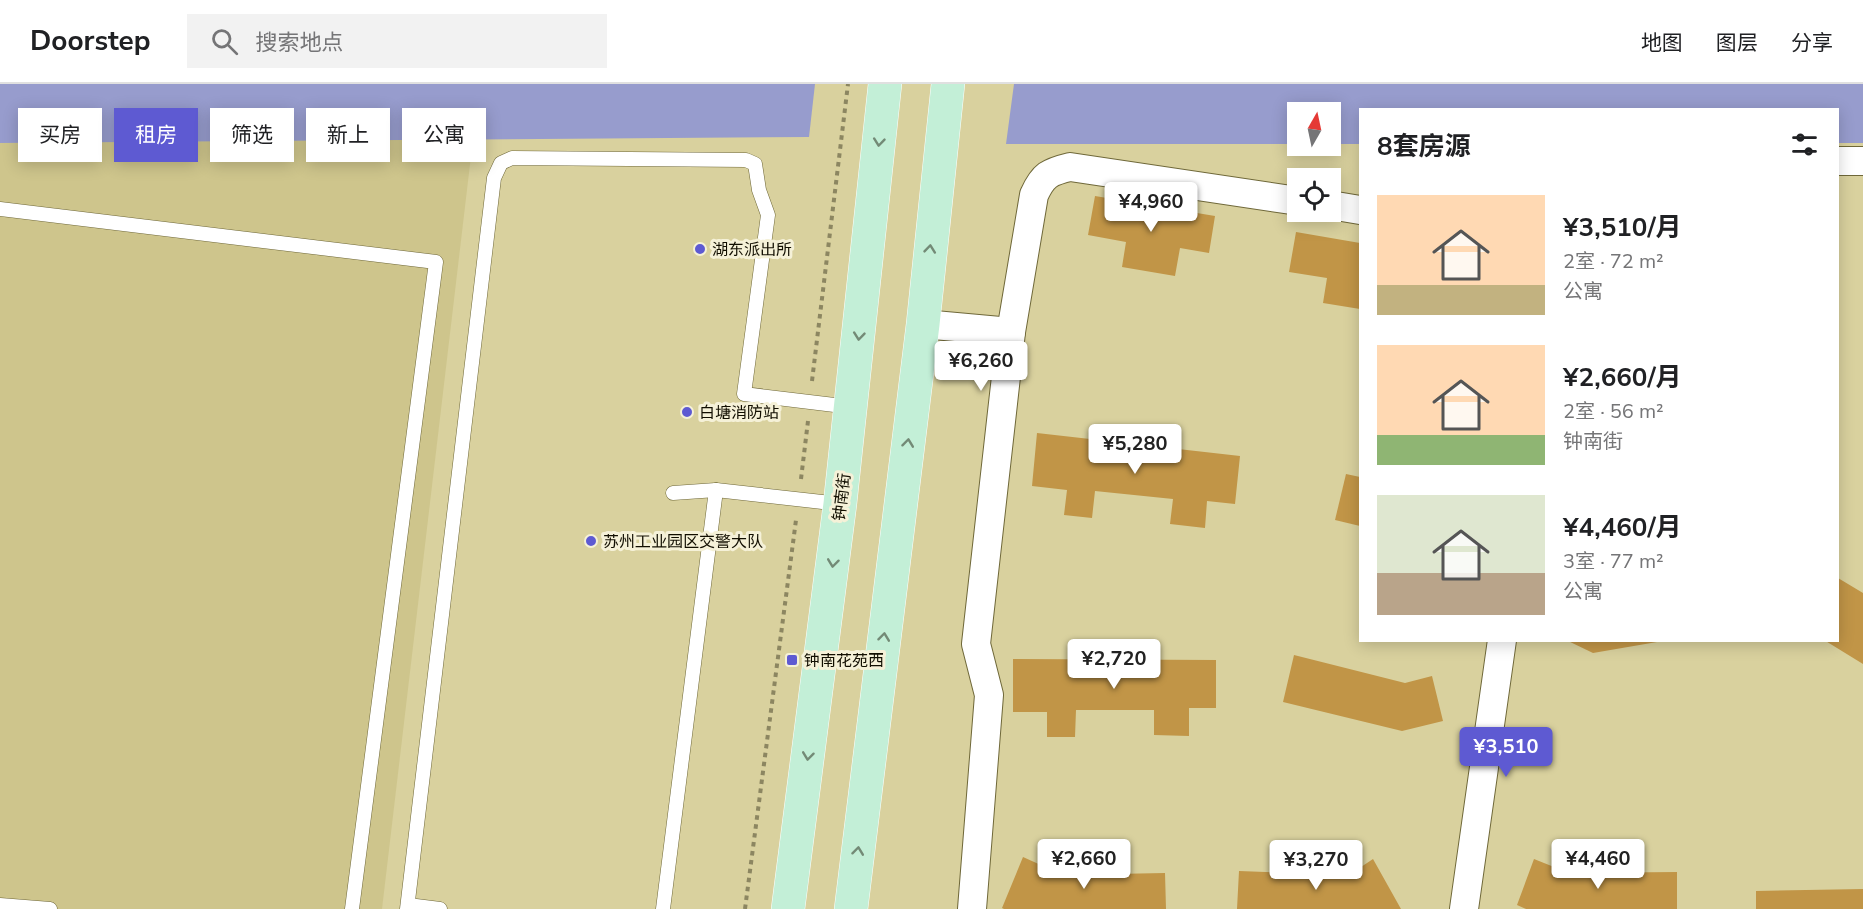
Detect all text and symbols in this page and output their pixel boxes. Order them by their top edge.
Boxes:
search box [187,14,607,68]
text: Doorstep [30,22,151,60]
icon: search [208,25,241,58]
text: 搜索地点 [256,28,344,58]
text: 地图 [1641,29,1683,57]
text: 图层 [1716,29,1758,57]
text: 分享 [1791,29,1833,57]
north arrow [1287,102,1341,156]
map controls [1287,102,1341,222]
chip: 买房 [18,108,102,162]
chip: 租房 [114,108,198,162]
chip: 筛选 [210,108,294,162]
chip: 新上 [306,108,390,162]
chip: 公寓 [402,108,486,162]
icon: filters [1788,128,1821,161]
text: 8套房源 [1377,129,1471,164]
one-way arrow [873,138,886,147]
button: locate [1287,168,1341,222]
pin: ¥4,960 [1102,182,1200,233]
text: ¥4,960 [1119,188,1183,215]
text: ¥3,510/月 [1563,210,1682,245]
icon: home [1425,219,1497,291]
place label: 湖东派出所 [712,239,792,261]
marker: 湖东派出所 [693,242,707,256]
one-way arrow [924,245,936,254]
text: 2室 · 72 m² [1563,248,1664,275]
text: 公寓 [1563,278,1603,305]
one-way arrow [853,332,866,341]
pin: ¥6,260 [932,341,1030,392]
text: ¥6,260 [949,347,1013,374]
text: ¥2,660/月 [1563,360,1682,395]
icon: home [1425,369,1497,441]
text: 2室 · 56 m² [1563,398,1664,425]
place label: 白塘消防站 [699,402,779,424]
marker: 白塘消防站 [680,405,694,419]
pin: ¥5,280 [1086,424,1184,475]
text: 钟南街 [1563,428,1623,455]
text: ¥5,280 [1103,430,1167,457]
one-way arrow [901,438,914,448]
street label: 钟南街 [828,472,856,522]
text: ¥4,460/月 [1563,510,1682,545]
icon: home [1425,519,1497,591]
place label: 苏州工业园区交警大队 [603,531,763,553]
marker: 苏州工业园区交警大队 [584,534,598,548]
text: 3室 · 77 m² [1563,548,1664,575]
one-way arrow [827,558,839,567]
text: 公寓 [1563,578,1603,605]
one-way arrow [878,632,890,641]
pin: ¥2,720 [1065,639,1163,690]
text: ¥2,720 [1082,645,1146,672]
place label: 钟南花苑西 [804,650,884,672]
marker: 钟南花苑西 [785,653,799,667]
pin: ¥3,510 [1457,727,1555,778]
text: ¥3,510 [1474,733,1538,760]
one-way arrow [803,751,815,761]
pin: ¥2,660 [1035,839,1133,890]
pin: ¥4,460 [1549,839,1647,890]
pin: ¥3,270 [1267,840,1365,891]
text: ¥2,660 [1052,845,1116,872]
text: ¥4,460 [1566,845,1630,872]
one-way arrow [851,846,864,856]
text: ¥3,270 [1284,846,1348,873]

